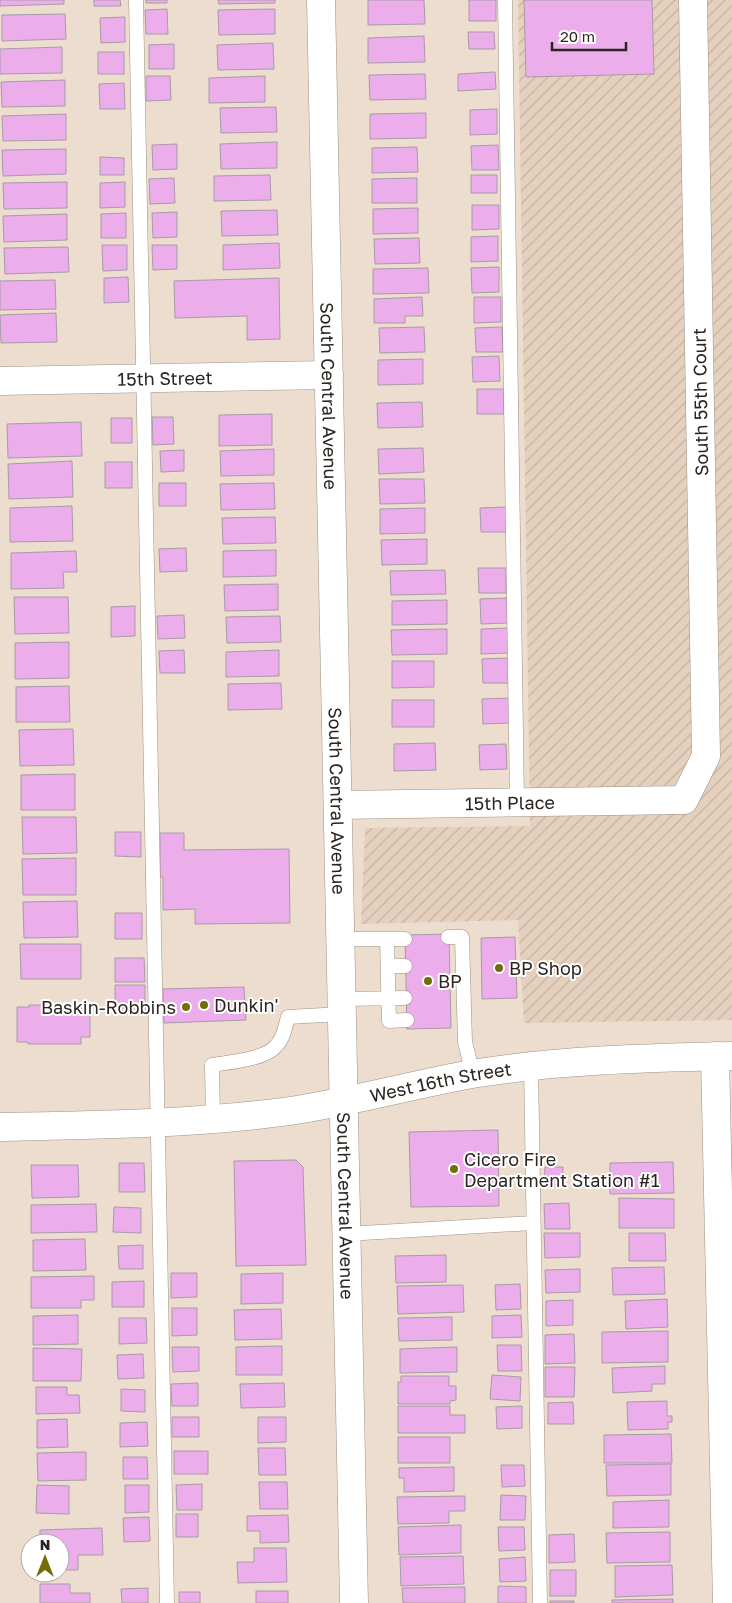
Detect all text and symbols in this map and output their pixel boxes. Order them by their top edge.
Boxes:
scale bar [552,20,626,52]
text: 20 m [560,27,595,45]
street label: South Central Avenue [316,302,342,490]
street label: South 55th Court [688,328,712,476]
street label: 15th Street [117,366,213,390]
street label: South Central Avenue [325,707,350,895]
street label: 15th Place [465,791,555,814]
place label: BP Shop [509,957,582,979]
marker: BP Shop [493,962,505,974]
place label: BP [438,970,462,992]
marker: BP [422,975,434,987]
place label: Dunkin' [214,994,278,1016]
place label: Baskin-Robbins [41,996,176,1018]
marker: Dunkin' [198,999,210,1011]
marker: Baskin-Robbins [180,1001,192,1013]
street label: West 16th Street [368,1057,513,1106]
street label: South Central Avenue [333,1112,359,1300]
place label: Cicero Fire Department Station #1 [464,1148,660,1191]
marker: Cicero Fire Department Station #1 [448,1163,460,1175]
north arrow [20,1533,70,1583]
text: N [40,1536,50,1553]

